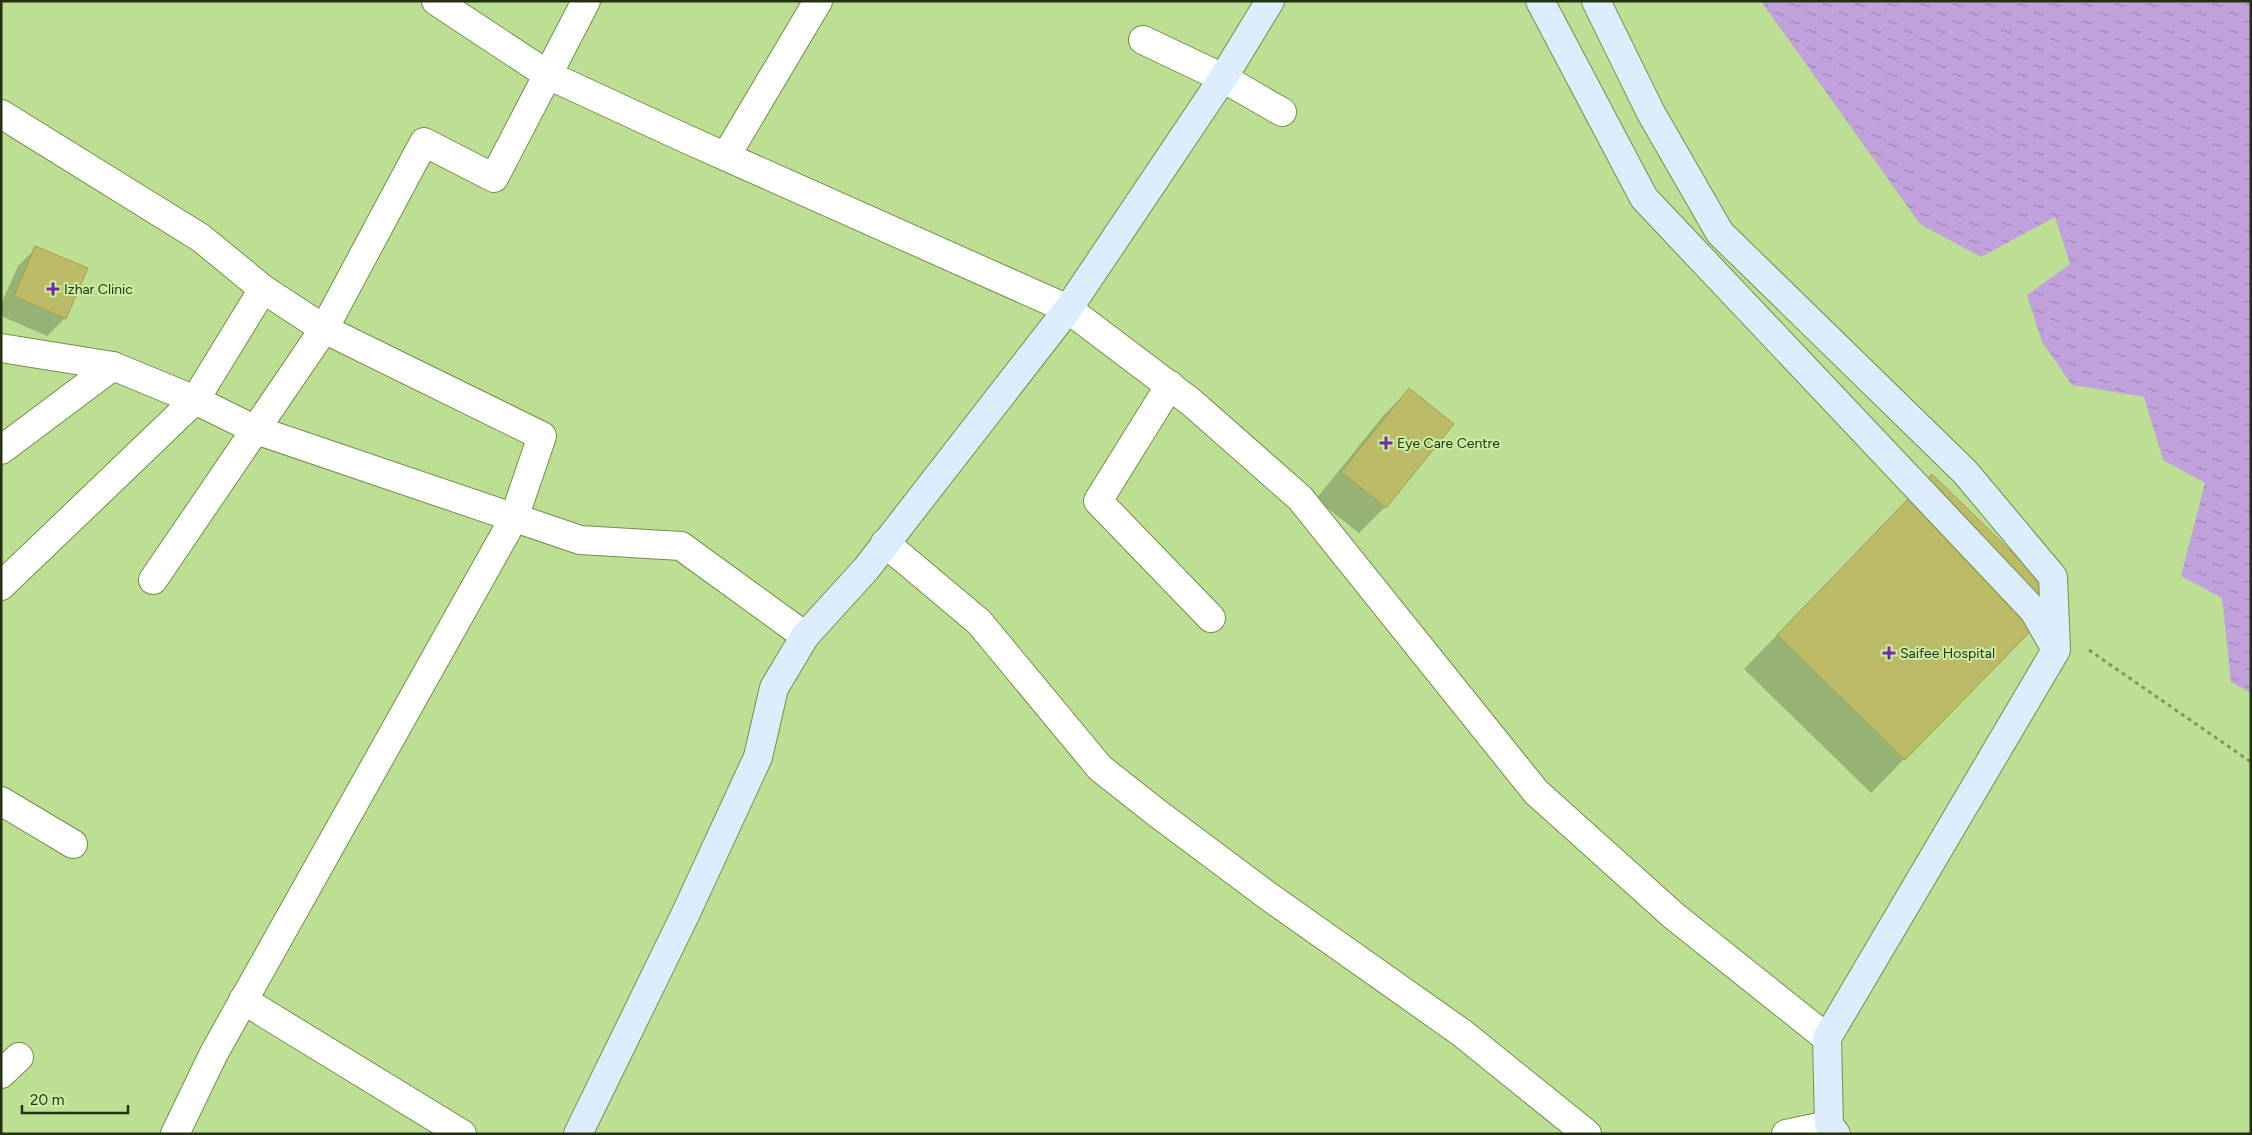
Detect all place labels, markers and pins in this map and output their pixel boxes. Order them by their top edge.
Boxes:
place label: Izhar Clinic [64,281,133,298]
marker: Izhar Clinic [46,282,60,296]
place label: Eye Care Centre [1397,435,1500,452]
marker: Eye Care Centre [1379,436,1393,450]
place label: Saifee Hospital [1900,645,1995,662]
marker: Saifee Hospital [1882,646,1896,660]

